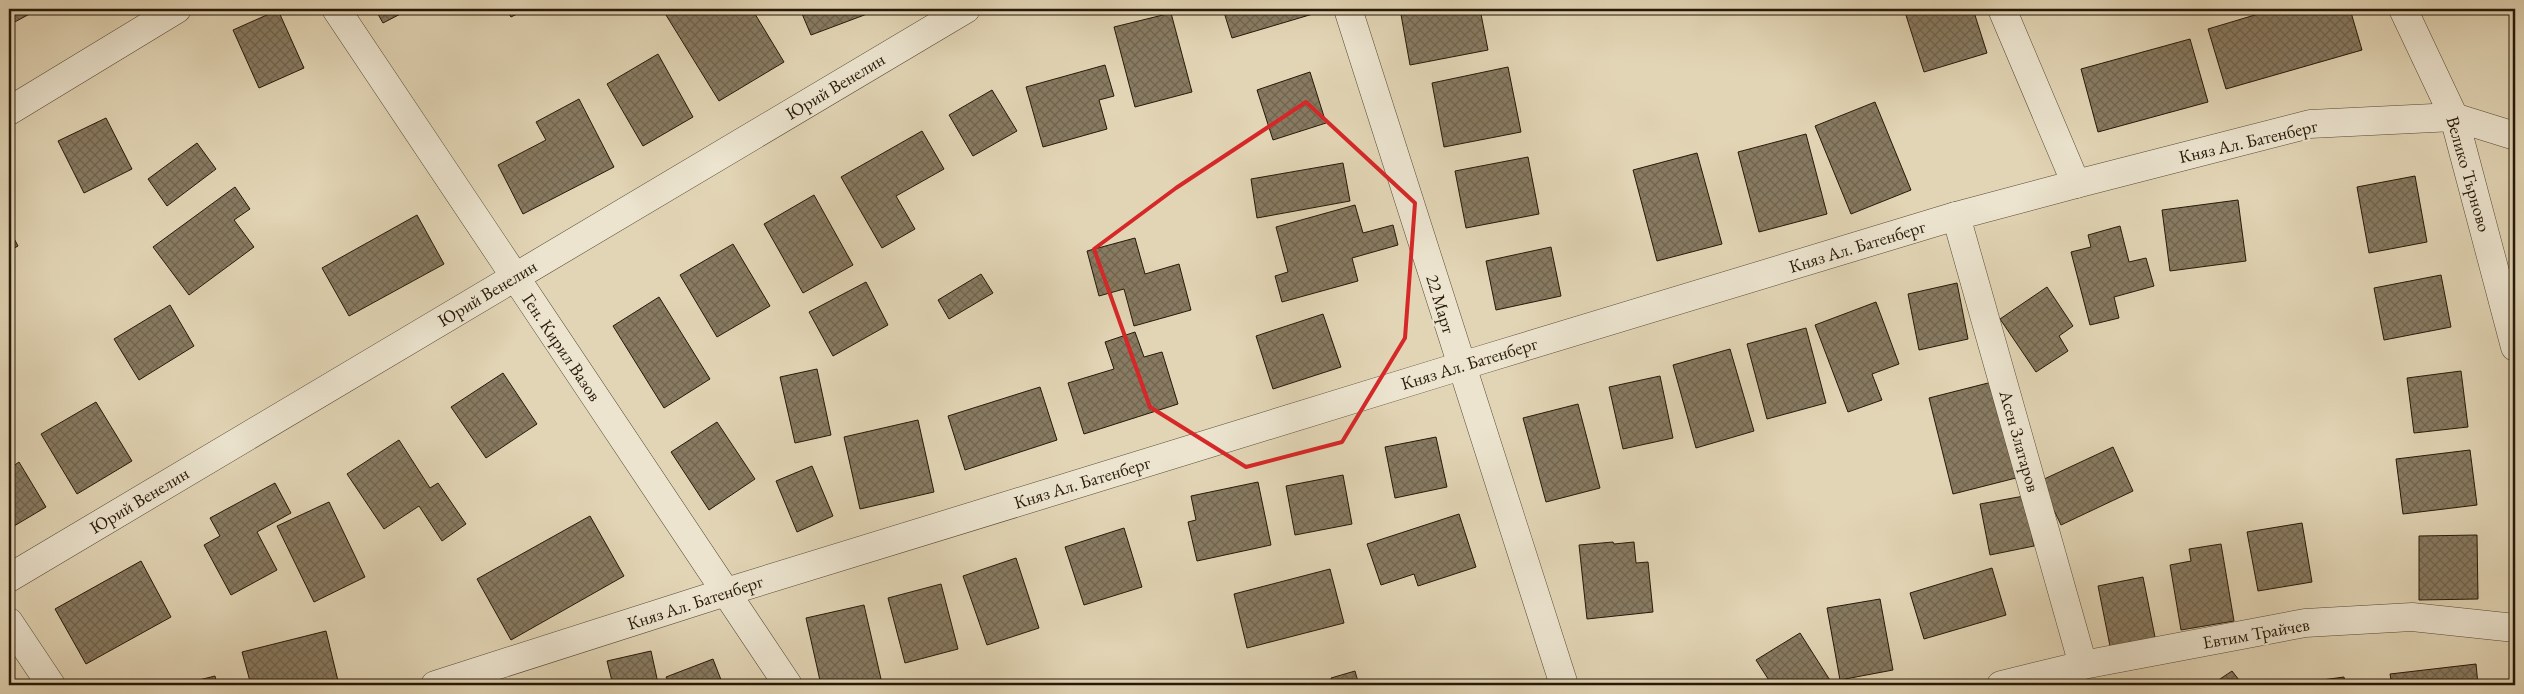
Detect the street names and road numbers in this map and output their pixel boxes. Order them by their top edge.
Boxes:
street label: Юрий Венелин [781,47,889,125]
street label: Велико Търново [2441,113,2497,235]
street label: Княз Ал. Батенберг [2177,114,2320,168]
street label: Княз Ал. Батенберг [1786,214,1929,278]
street label: Юрий Венелин [433,254,541,332]
street label: 22 Март [1421,272,1461,337]
street label: Ген. Кирил Вазов [517,289,607,406]
street label: Княз Ал. Батенберг [1398,331,1541,395]
street label: Асен Златаров [1994,386,2046,495]
street label: Княз Ал. Батенберг [1011,450,1154,514]
street label: Юрий Венелин [85,461,193,539]
street label: Княз Ал. Батенберг [624,569,766,635]
street label: Евтим Трайчев [2201,612,2312,654]

